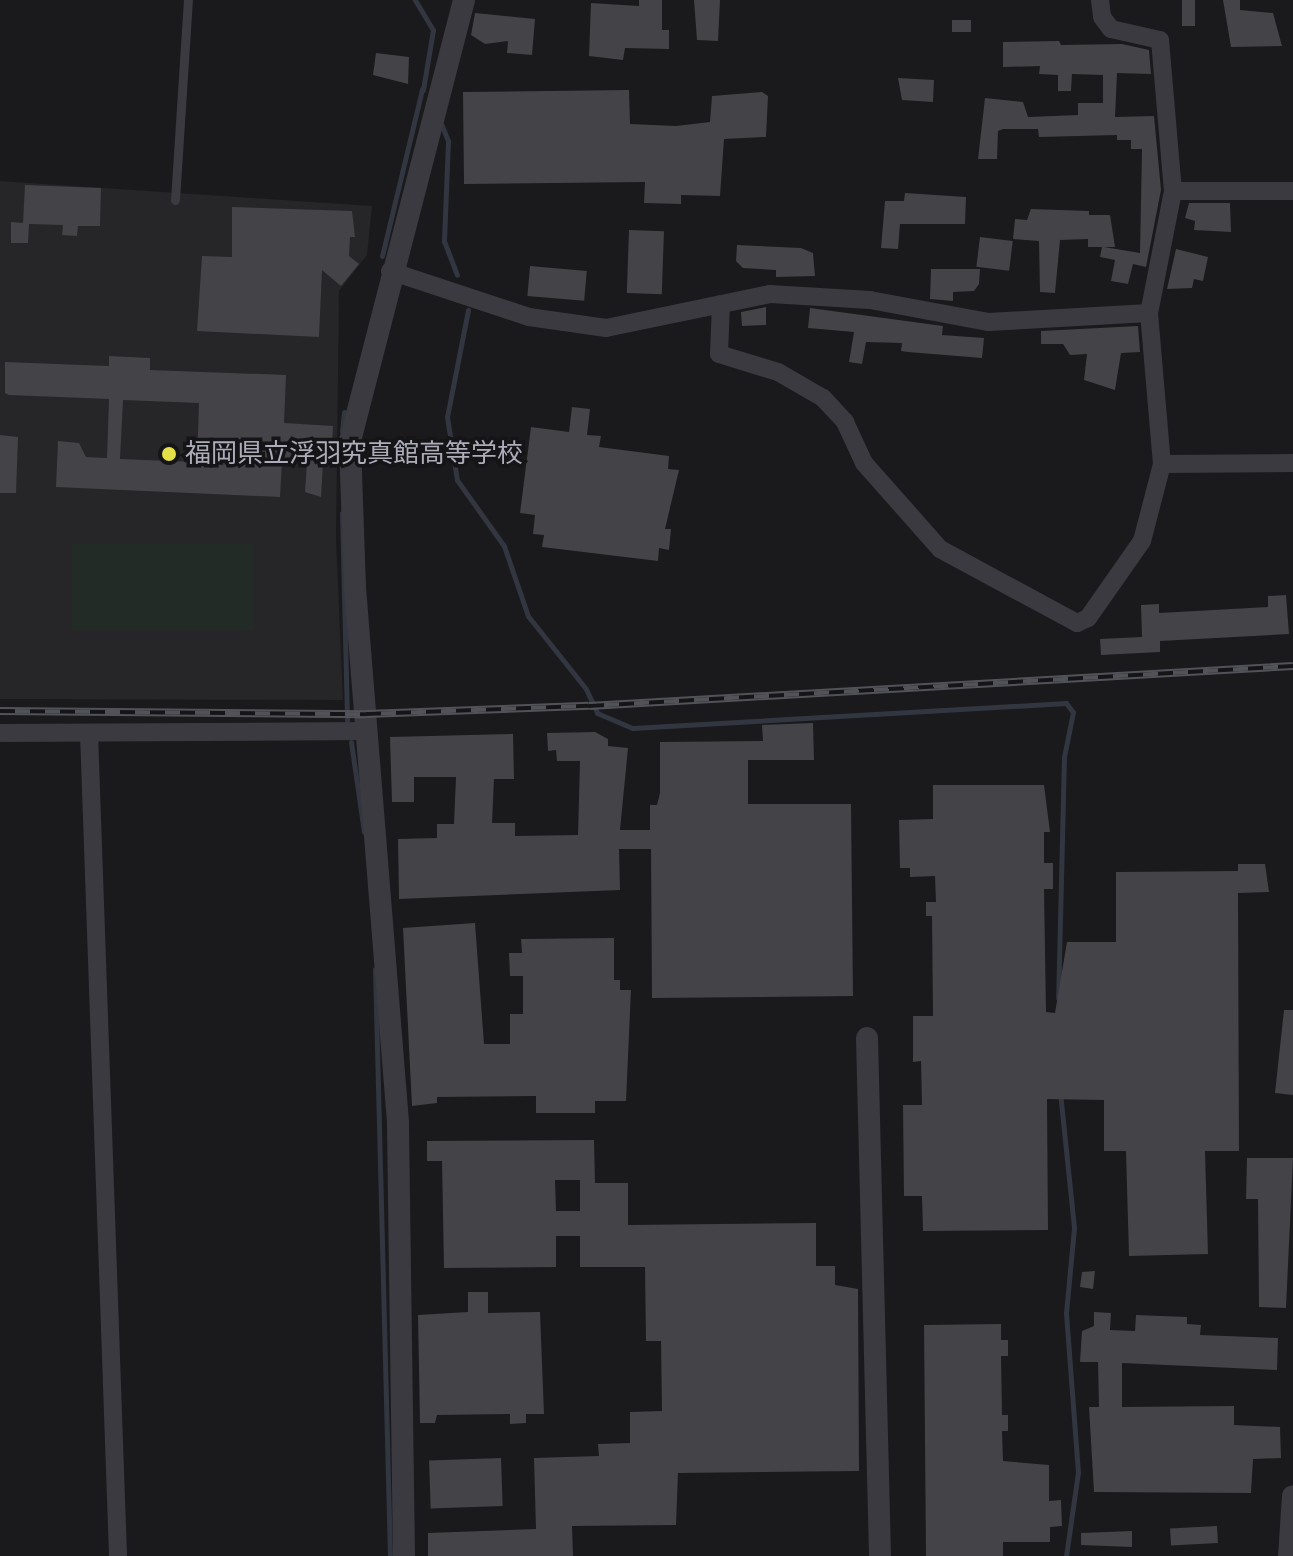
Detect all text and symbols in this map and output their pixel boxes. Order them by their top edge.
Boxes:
place label: 福岡県立浮羽究真館高等学校 [185,438,523,470]
marker: 福岡県立浮羽究真館高等学校 [160,445,178,463]

